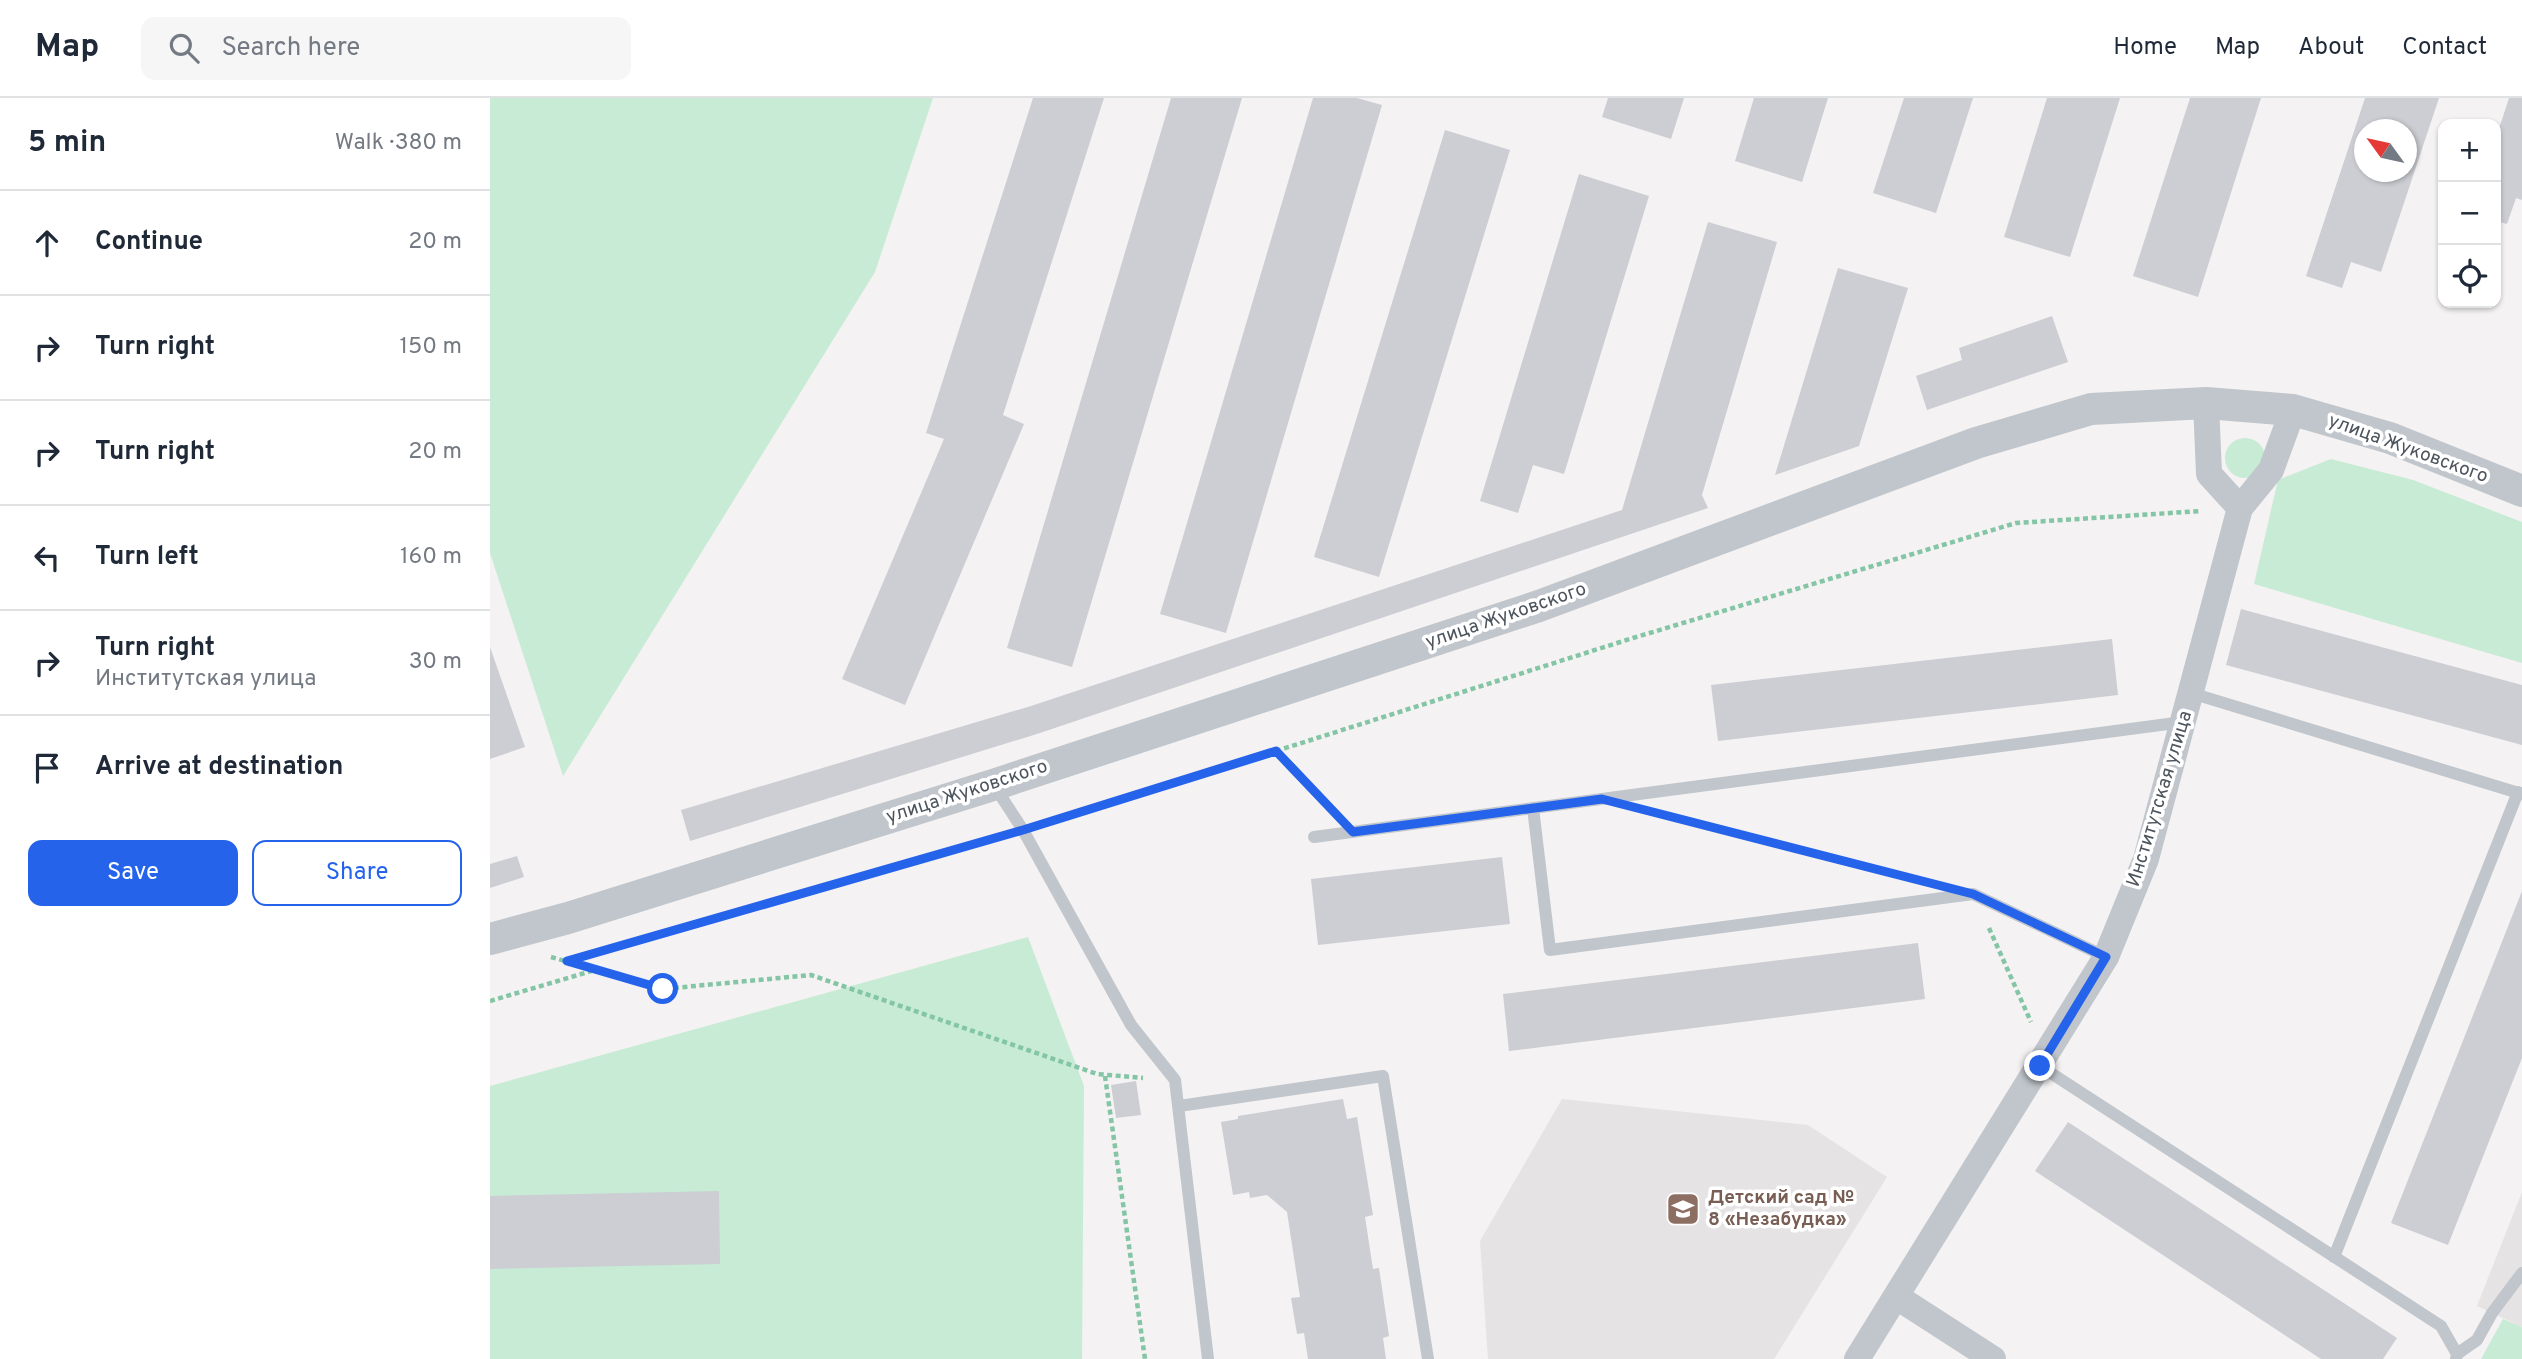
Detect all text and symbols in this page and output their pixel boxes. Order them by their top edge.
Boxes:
search box [141,17,631,80]
text: Map [35,27,99,69]
icon: search [165,29,203,67]
text: Search here [221,32,360,65]
text: Home [2113,33,2177,63]
text: Map [2215,33,2260,63]
text: About [2298,33,2364,63]
text: Contact [2402,33,2487,63]
north arrow [2354,119,2417,182]
map controls [2438,119,2501,308]
button: + [2438,119,2501,182]
text: 5 min [28,125,106,162]
text: Walk · 380 m [335,129,462,158]
button: − [2438,182,2501,245]
icon: ahead [28,224,66,262]
text: Continue [95,226,203,259]
text: 20 m [408,228,462,257]
button: locate [2438,245,2501,308]
icon: right [28,329,66,367]
text: Turn right [95,331,215,364]
text: 150 m [400,333,462,362]
street label: улица Жуковского [2325,409,2491,489]
icon: right [28,434,66,472]
text: Turn right [95,436,215,469]
text: 20 m [408,438,462,467]
icon: left [28,539,66,577]
text: Turn left [95,541,199,574]
text: 160 m [400,543,462,572]
street label: улица Жуковского [1423,577,1589,655]
text: Turn right [95,632,215,665]
icon: right [28,644,66,682]
text: 30 m [409,648,462,677]
text: Институтская улица [95,665,316,694]
street label: Институтская улица [2122,708,2198,890]
icon: arrive [28,749,66,787]
text: Arrive at destination [95,751,343,784]
street label: улица Жуковского [883,755,1051,829]
button: Save [28,840,238,906]
button: Share [252,840,462,906]
route start [647,973,678,1004]
route end [2024,1050,2055,1081]
place label: Детский сад № 8 «Незабудка» [1708,1186,1854,1232]
school or university icon: Детский сад № 8 «Незабудка» [1664,1190,1702,1228]

